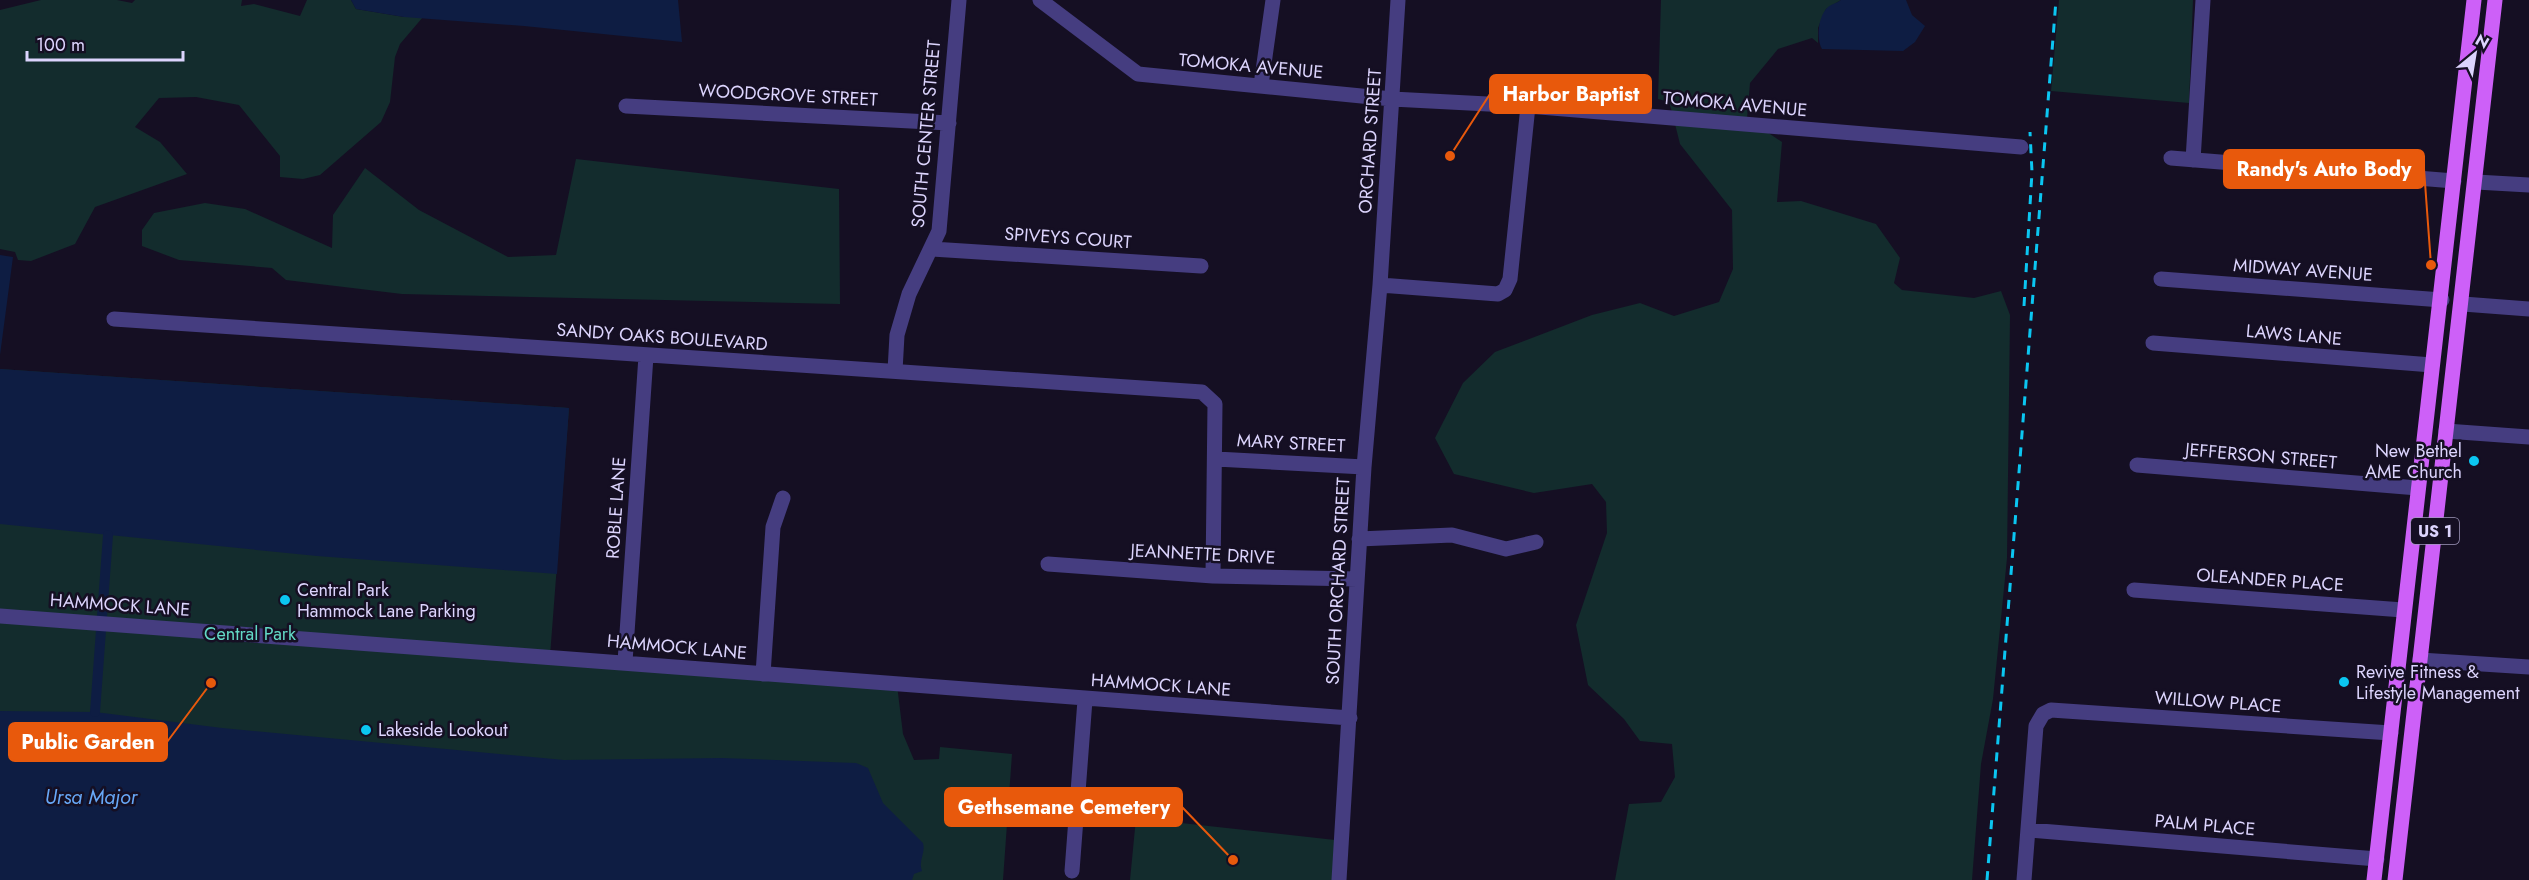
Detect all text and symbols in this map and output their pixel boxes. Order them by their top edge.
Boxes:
scale bar [27,24,183,62]
north arrow [2445,24,2505,84]
text: N [2471,28,2494,55]
text: 100 m [36,32,85,58]
street label: SOUTH CENTER STREET [905,38,947,229]
street label: TOMOKA AVENUE [1178,47,1324,85]
street label: ORCHARD STREET [1352,67,1388,215]
callout: Harbor Baptist [1490,75,1651,113]
street label: WOODGROVE STREET [698,77,879,113]
text: Harbor Baptist [1503,80,1640,109]
street label: TOMOKA AVENUE [1662,85,1808,123]
callout: Randy's Auto Body [2224,150,2424,188]
text: Randy's Auto Body [2236,155,2412,184]
street label: SPIVEYS COURT [1003,221,1133,255]
street label: MIDWAY AVENUE [2232,252,2374,288]
street label: SANDY OAKS BOULEVARD [555,317,769,357]
street label: LAWS LANE [2245,318,2343,352]
street label: MARY STREET [1236,427,1346,459]
street label: JEFFERSON STREET [2182,436,2339,476]
place label: New Bethel AME Church [2365,438,2462,485]
marker: New Bethel AME Church [2467,454,2481,468]
street label: ROBLE LANE [599,456,633,560]
street label: SOUTH ORCHARD STREET [1320,476,1356,685]
road number: US 1 [2411,518,2459,544]
street label: JEANNETTE DRIVE [1128,537,1276,571]
street label: OLEANDER PLACE [2195,562,2345,598]
place label: Central Park Hammock Lane Parking [297,577,476,624]
street label: HAMMOCK LANE [49,587,191,623]
marker: Central Park Hammock Lane Parking [278,593,292,607]
park label: Central Park [204,621,296,647]
street label: HAMMOCK LANE [606,628,748,666]
place label: Revive Fitness & Lifestyle Management [2356,659,2520,706]
street label: HAMMOCK LANE [1090,667,1232,703]
marker: Revive Fitness & Lifestyle Management [2337,675,2351,689]
street label: WILLOW PLACE [2154,685,2282,719]
place label: Lakeside Lookout [378,717,508,743]
callout: Public Garden [9,723,167,761]
marker: Lakeside Lookout [359,723,373,737]
text: Public Garden [21,728,155,757]
water label: Ursa Major [45,783,139,812]
callout: Gethsemane Cemetery [945,788,1182,826]
text: Gethsemane Cemetery [958,793,1171,822]
street label: PALM PLACE [2154,808,2256,842]

